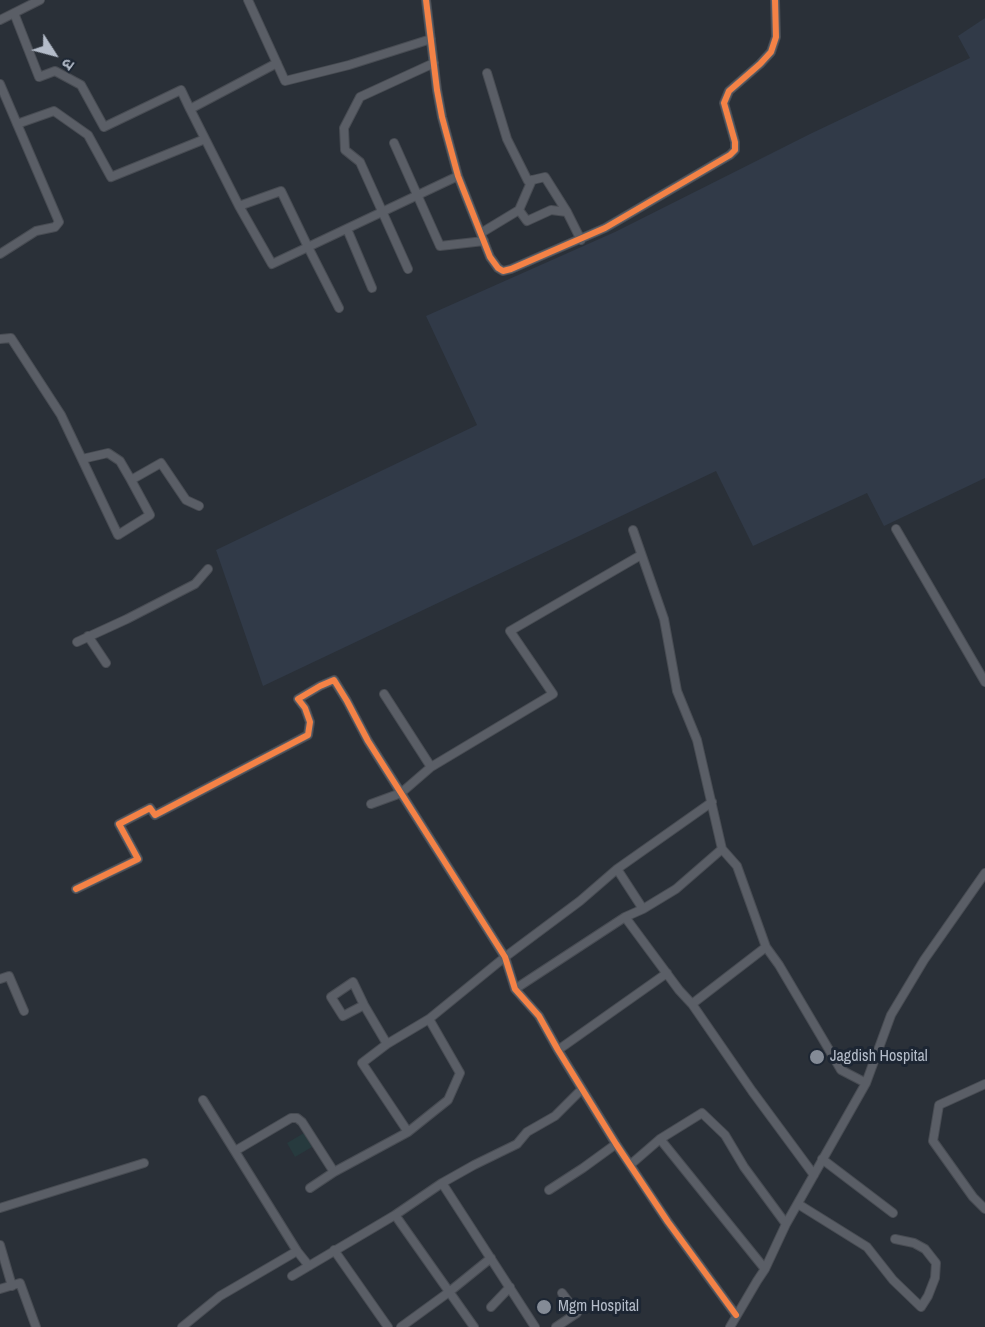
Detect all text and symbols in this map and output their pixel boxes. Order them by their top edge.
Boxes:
north arrow [24,24,84,84]
text: उ [57,54,80,75]
place label: Jagdish Hospital [830,1047,928,1067]
marker: Jagdish Hospital [808,1048,826,1066]
place label: Mgm Hospital [558,1297,639,1317]
marker: Mgm Hospital [535,1298,553,1316]

